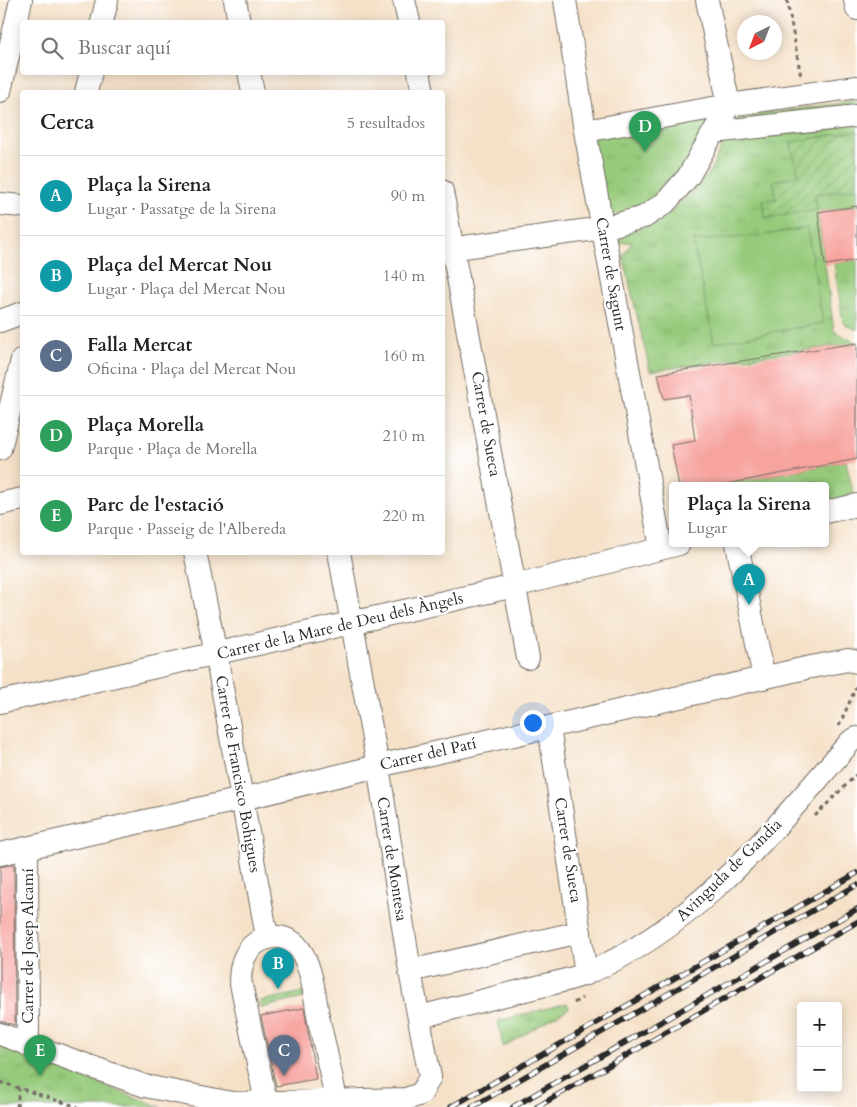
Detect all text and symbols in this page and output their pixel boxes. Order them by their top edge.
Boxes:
north arrow [737,15,782,60]
search box [20,20,445,75]
icon: search [38,34,66,62]
text: Buscar aquí [78,35,171,61]
text: Cerca [40,108,94,137]
pin: D [629,111,661,152]
text: 5 resultados [347,112,425,134]
text: Plaça la Sirena [87,172,211,198]
text: A [50,185,62,207]
text: 90 m [391,185,425,207]
text: Lugar · Passatge de la Sirena [87,198,276,220]
street label: Carrer de Sagunt [590,215,632,333]
text: Plaça del Mercat Nou [87,252,272,278]
text: B [50,265,62,287]
text: 140 m [383,265,425,287]
text: Lugar · Plaça del Mercat Nou [87,278,286,300]
text: Falla Mercat [87,332,192,358]
text: C [50,345,62,367]
text: 160 m [383,345,425,367]
text: Oficina · Plaça del Mercat Nou [87,358,296,380]
street label: Carrer de Sueca [466,370,506,478]
text: Plaça Morella [87,412,204,438]
text: D [49,425,63,447]
text: 210 m [383,425,425,447]
text: Parque · Plaça de Morella [87,438,257,460]
popup [669,482,829,547]
text: Plaça la Sirena [687,491,811,517]
text: Parc de l'estació [87,492,224,518]
text: E [51,505,61,527]
text: 220 m [383,505,425,527]
text: Lugar [687,517,727,539]
text: Parque · Passeig de l'Albereda [87,518,286,540]
pin: A [733,564,765,605]
street label: Carrer de la Mare de Deu dels Àngels [215,587,465,665]
street label: Carrer de Francisco Bohigues [210,674,266,874]
your location [520,710,546,736]
street label: Carrer del Patí [378,732,479,776]
street label: Carrer de Montesa [371,795,413,923]
street label: Carrer de Sueca [549,796,587,904]
street label: Avinguda de Gandia [671,814,787,926]
street label: Carrer de Josep Alcamí [17,868,39,1024]
pin: B [262,948,294,989]
map controls [797,1002,842,1092]
button: + [797,1002,842,1047]
pin: E [24,1035,56,1076]
pin: C [268,1035,300,1076]
button: − [797,1047,842,1092]

